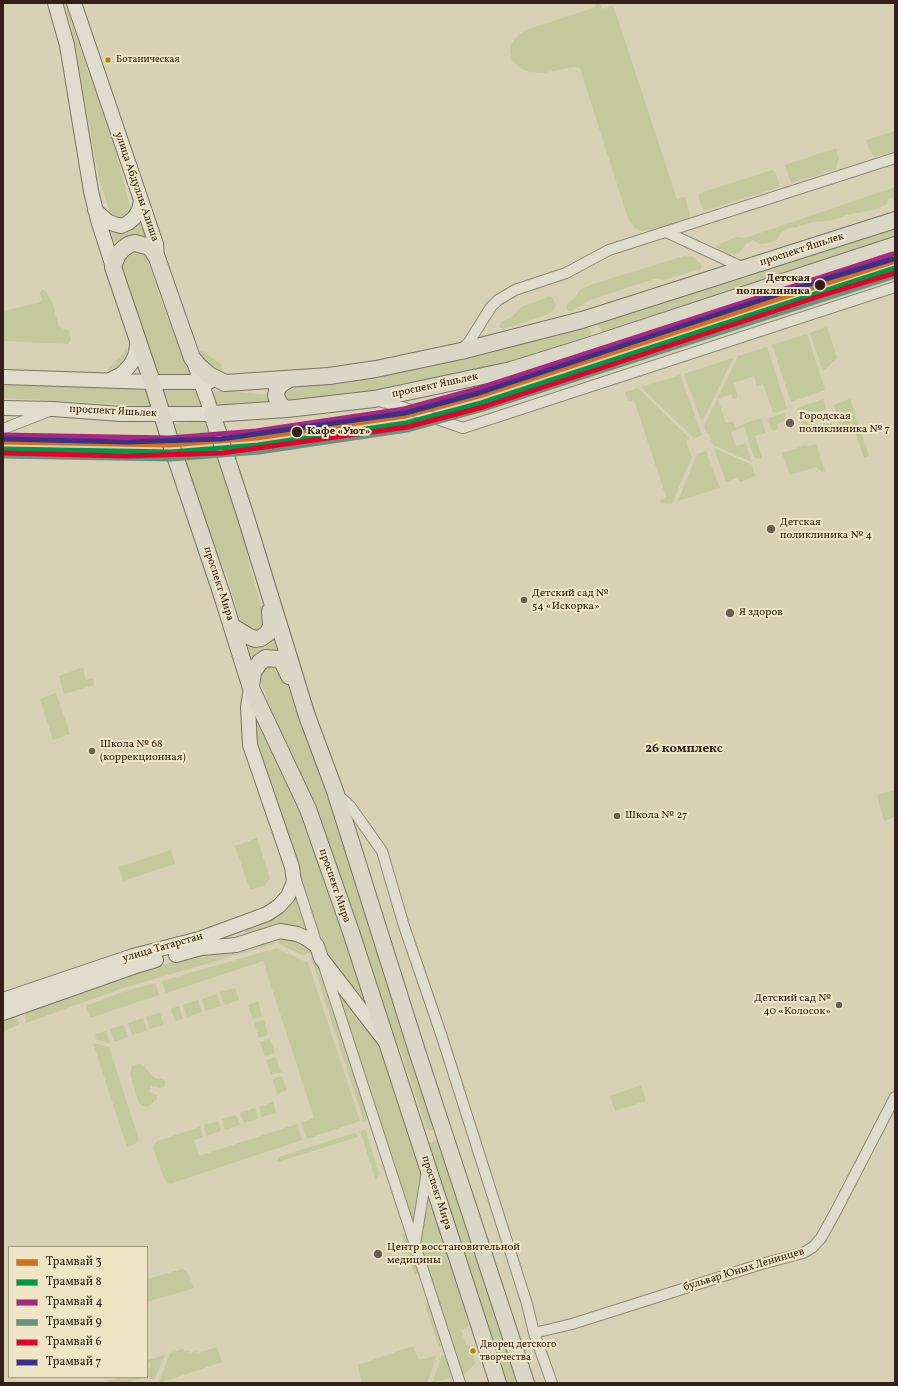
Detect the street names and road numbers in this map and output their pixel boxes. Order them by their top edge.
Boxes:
street label: улица Абдуллы Алиша [111,130,161,244]
street label: проспект Яшьлек [758,230,846,270]
street label: проспект Яшьлек [391,370,479,402]
street label: проспект Яшьлек [69,403,157,421]
street label: проспект Мира [200,545,236,623]
street label: проспект Мира [315,847,353,925]
street label: улица Татарстан [121,930,205,966]
street label: проспект Мира [418,1154,454,1232]
street label: бульвар Юных Ленинцев [682,1245,806,1295]

